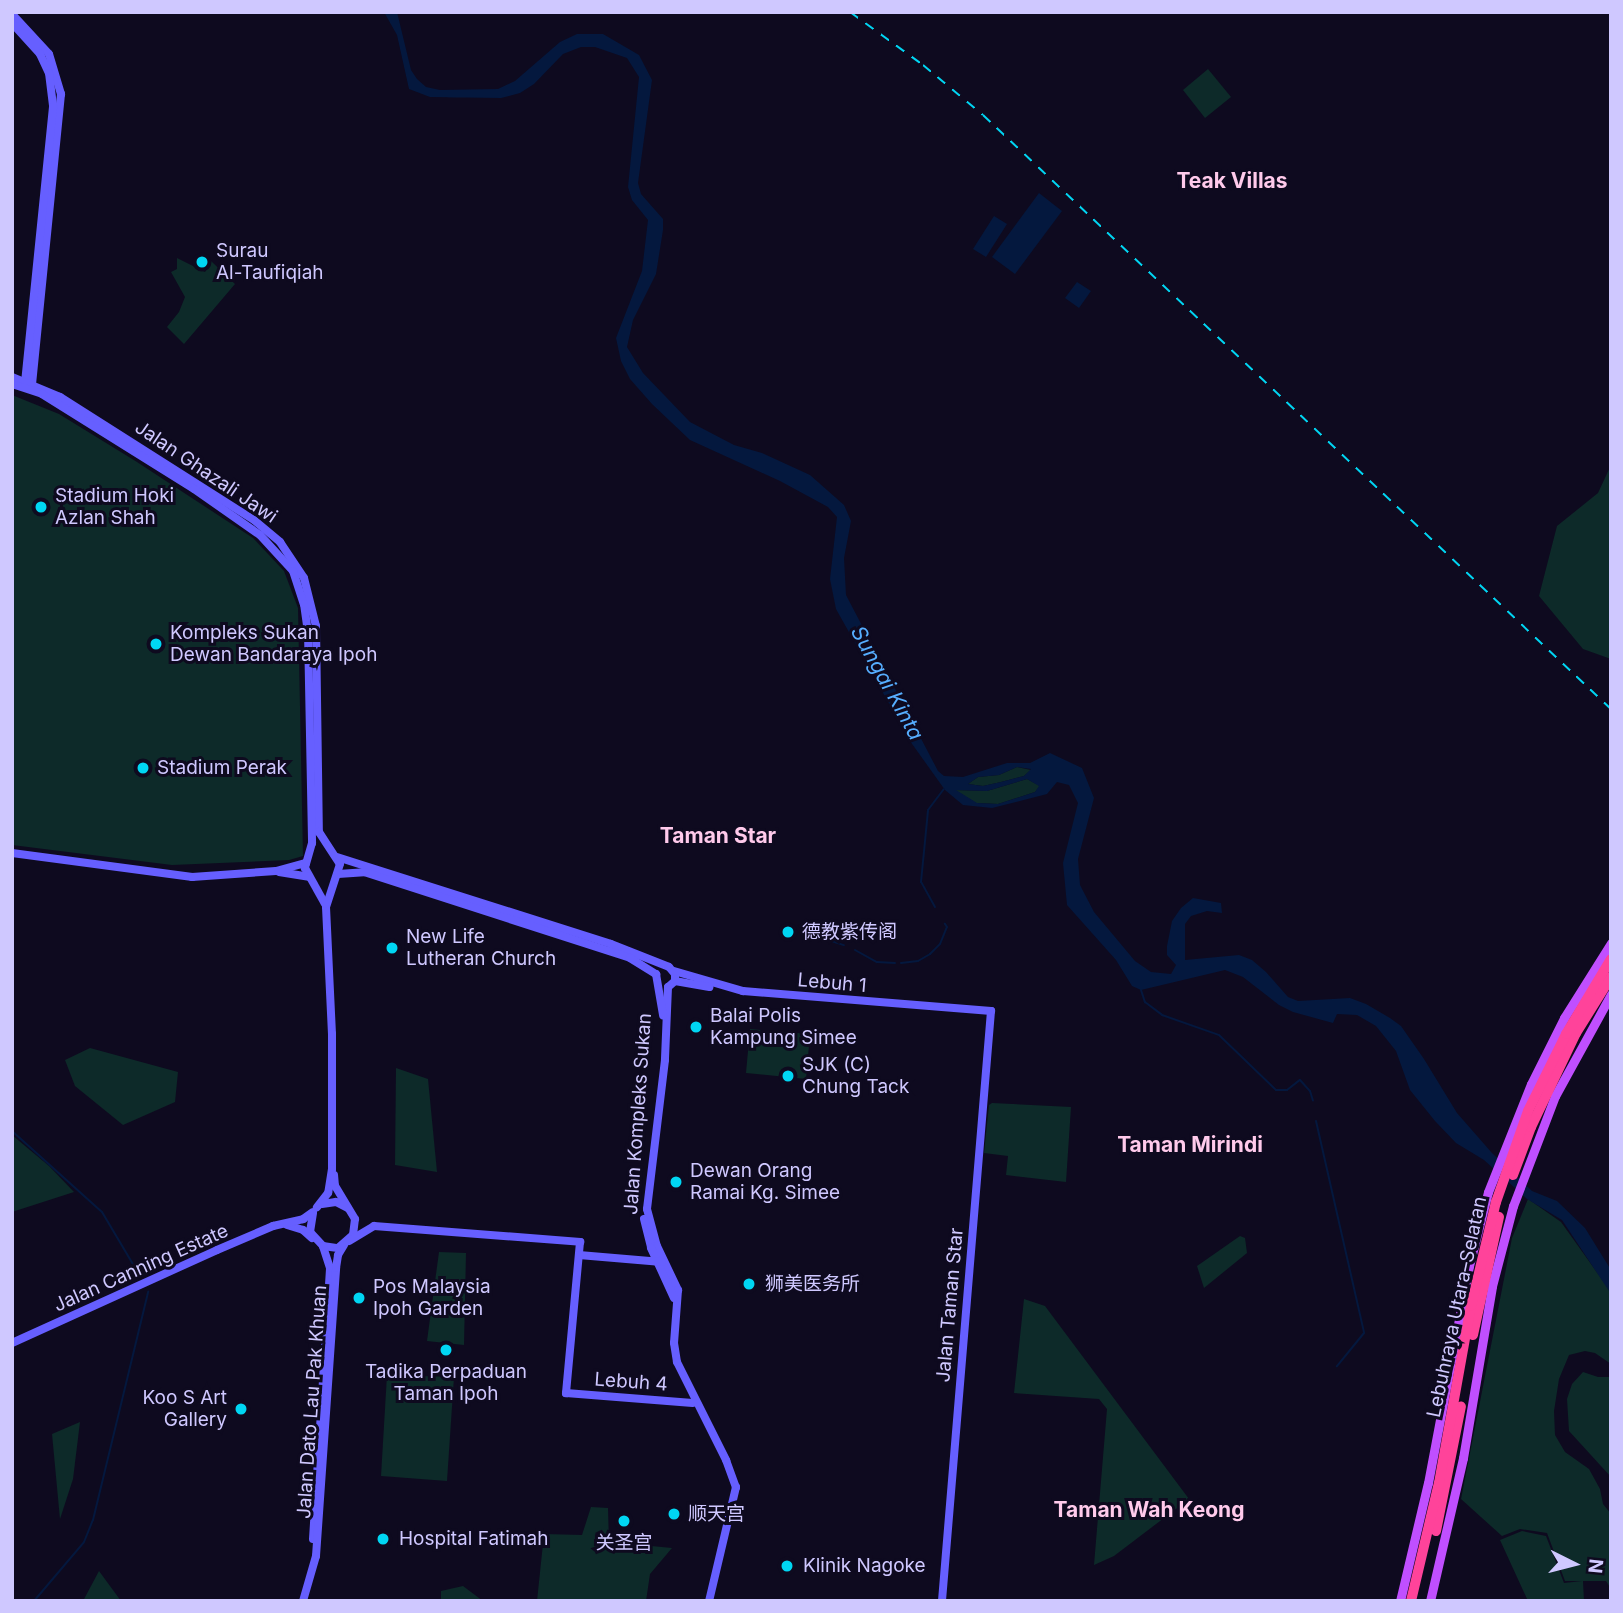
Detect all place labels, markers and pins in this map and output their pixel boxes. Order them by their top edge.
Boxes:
place label: Surau Al-Taufiqiah [216,240,324,284]
marker: Surau Al-Taufiqiah [194,254,210,270]
place label: Stadium Hoki Azlan Shah [55,485,174,529]
marker: Stadium Hoki Azlan Shah [33,499,49,515]
place label: Kompleks Sukan Dewan Bandaraya Ipoh [170,622,377,666]
marker: Kompleks Sukan Dewan Bandaraya Ipoh [148,636,164,652]
place label: Stadium Perak [157,757,287,779]
marker: Stadium Perak [135,760,151,776]
place label: 德教紫传阁 [802,921,897,943]
marker: 德教紫传阁 [780,924,796,940]
place label: New Life Lutheran Church [406,926,556,970]
marker: New Life Lutheran Church [384,940,400,956]
place label: Balai Polis Kampung Simee [710,1005,857,1049]
marker: Balai Polis Kampung Simee [688,1019,704,1035]
place label: SJK (C) Chung Tack [802,1054,909,1098]
marker: SJK (C) Chung Tack [780,1068,796,1084]
place label: Dewan Orang Ramai Kg. Simee [690,1160,840,1204]
marker: Dewan Orang Ramai Kg. Simee [668,1174,684,1190]
place label: 狮美医务所 [765,1273,860,1295]
marker: 狮美医务所 [739,1274,759,1294]
place label: Pos Malaysia Ipoh Garden [373,1276,491,1320]
marker: Pos Malaysia Ipoh Garden [351,1290,367,1306]
marker: Tadika Perpaduan Taman Ipoh [438,1342,454,1358]
place label: Tadika Perpaduan Taman Ipoh [365,1361,527,1405]
place label: Koo S Art Gallery [143,1387,227,1431]
marker: Koo S Art Gallery [233,1401,249,1417]
place label: 顺天宫 [688,1503,745,1525]
marker: 顺天宫 [666,1506,682,1522]
marker: 关圣宫 [616,1513,632,1529]
place label: Hospital Fatimah [399,1528,548,1550]
marker: Hospital Fatimah [373,1529,393,1549]
place label: 关圣宫 [596,1532,652,1554]
place label: Klinik Nagoke [803,1555,926,1577]
marker: Klinik Nagoke [777,1556,797,1576]

